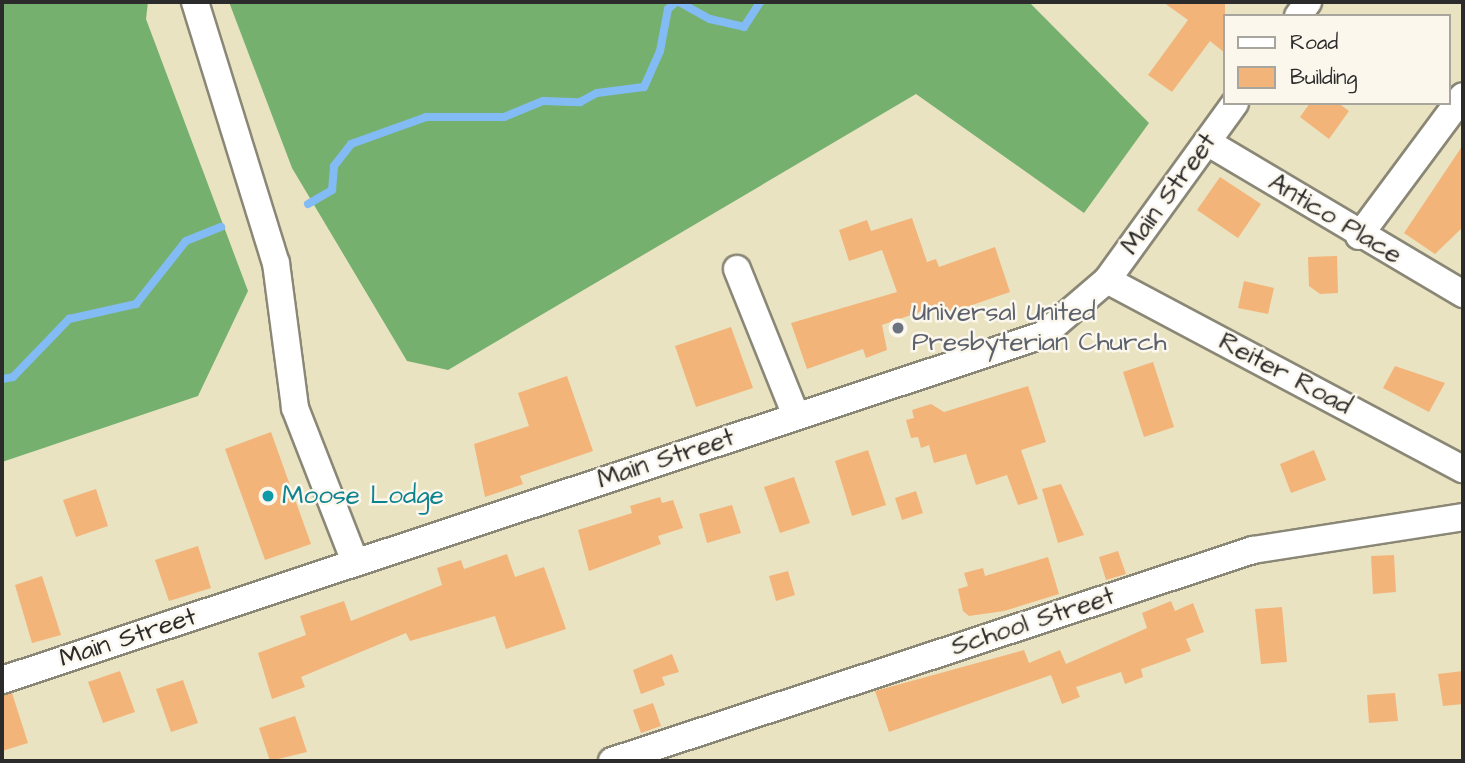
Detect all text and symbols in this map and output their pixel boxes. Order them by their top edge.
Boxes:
legend [1224,14,1451,105]
text: Road [1290,28,1338,57]
text: Building [1290,63,1357,92]
street label: Main Street [1115,127,1223,261]
street label: Antico Place [1263,167,1407,271]
place label: Universal United Presbyterian Church [912,297,1167,358]
marker: Universal United Presbyterian Church [890,320,906,336]
street label: Reiter Road [1213,326,1357,422]
street label: Main Street [594,422,738,496]
place label: Moose Lodge [282,480,444,512]
marker: Moose Lodge [260,488,276,504]
street label: School Street [947,581,1119,663]
street label: Main Street [56,601,200,675]

